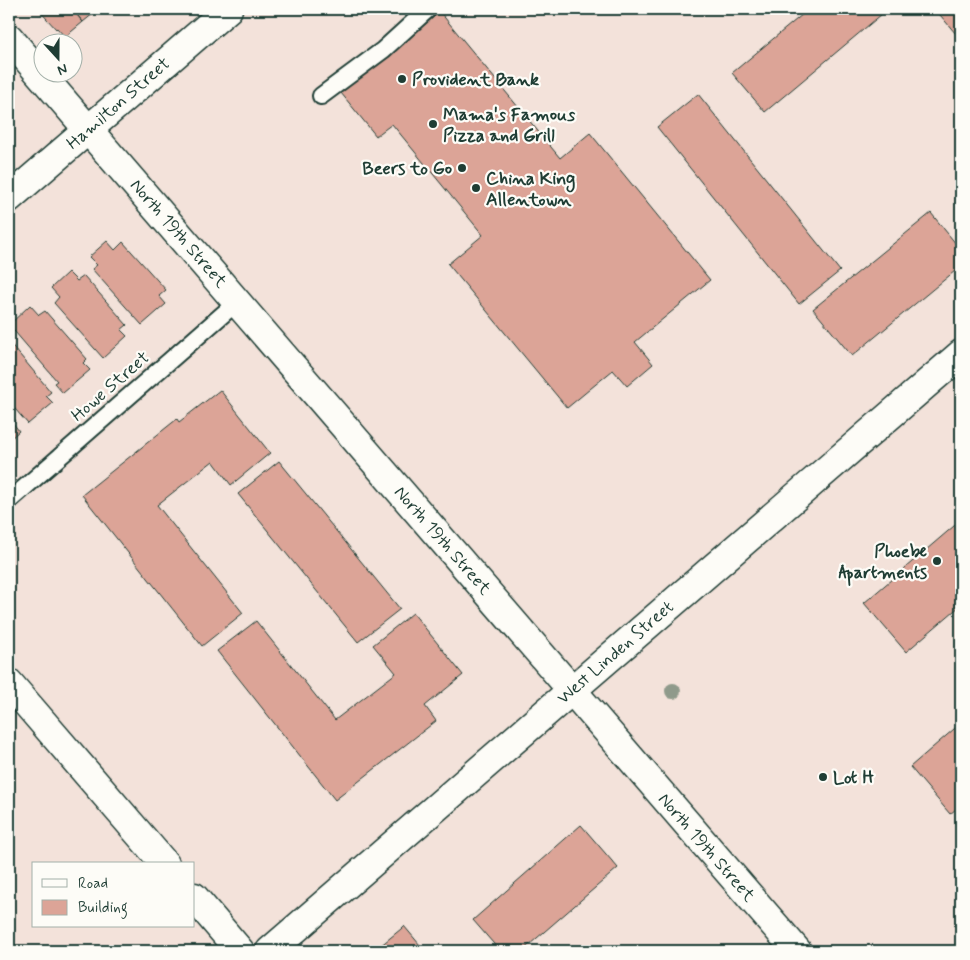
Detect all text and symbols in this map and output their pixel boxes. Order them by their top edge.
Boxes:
north arrow [32,32,82,82]
street label: Hamilton Street [62,52,176,155]
text: N [55,59,70,79]
place label: Provident Bank [412,68,539,92]
marker: Provident Bank [396,73,408,85]
place label: Mama's Famous Pizza and Grill [443,103,575,148]
marker: Mama's Famous Pizza and Grill [427,118,439,130]
place label: Beers to Go [362,157,452,181]
marker: Beers to Go [456,162,468,174]
place label: China King Allentown [486,167,575,212]
street label: North 19th Street [124,174,232,294]
marker: China King Allentown [470,182,482,194]
street label: Howe Street [66,346,155,428]
street label: North 19th Street [388,481,496,601]
place label: Phoebe Apartments [839,540,928,586]
marker: Phoebe Apartments [931,555,943,567]
street label: West Linden Street [552,595,679,710]
place label: Lot H [833,766,874,790]
marker: Lot H [817,771,829,783]
street label: North 19th Street [652,788,760,908]
legend [32,862,195,928]
text: Road [78,874,108,894]
text: Building [78,898,128,919]

